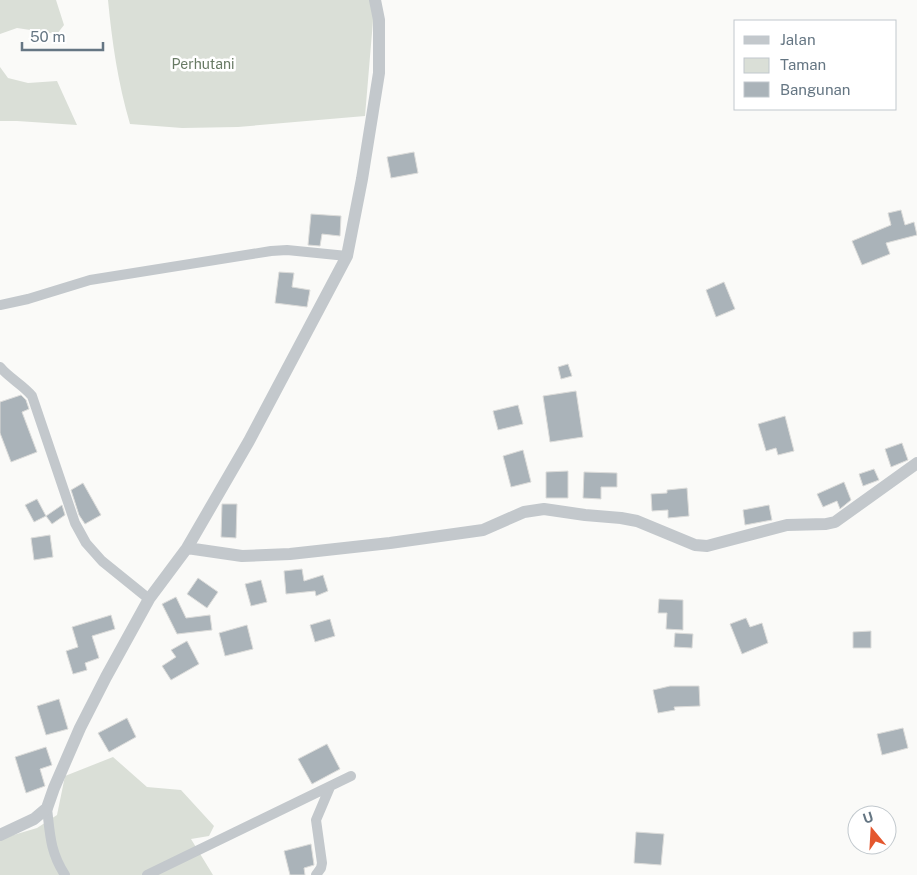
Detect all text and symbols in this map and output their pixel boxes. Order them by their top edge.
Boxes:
scale bar [22,20,104,52]
legend [734,20,897,110]
text: 50 m [30,28,65,45]
text: Jalan [780,31,816,48]
park label: Perhutani [171,56,235,72]
text: Taman [780,56,826,73]
text: Bangunan [780,81,851,98]
north arrow [847,805,897,855]
text: U [861,808,875,827]

